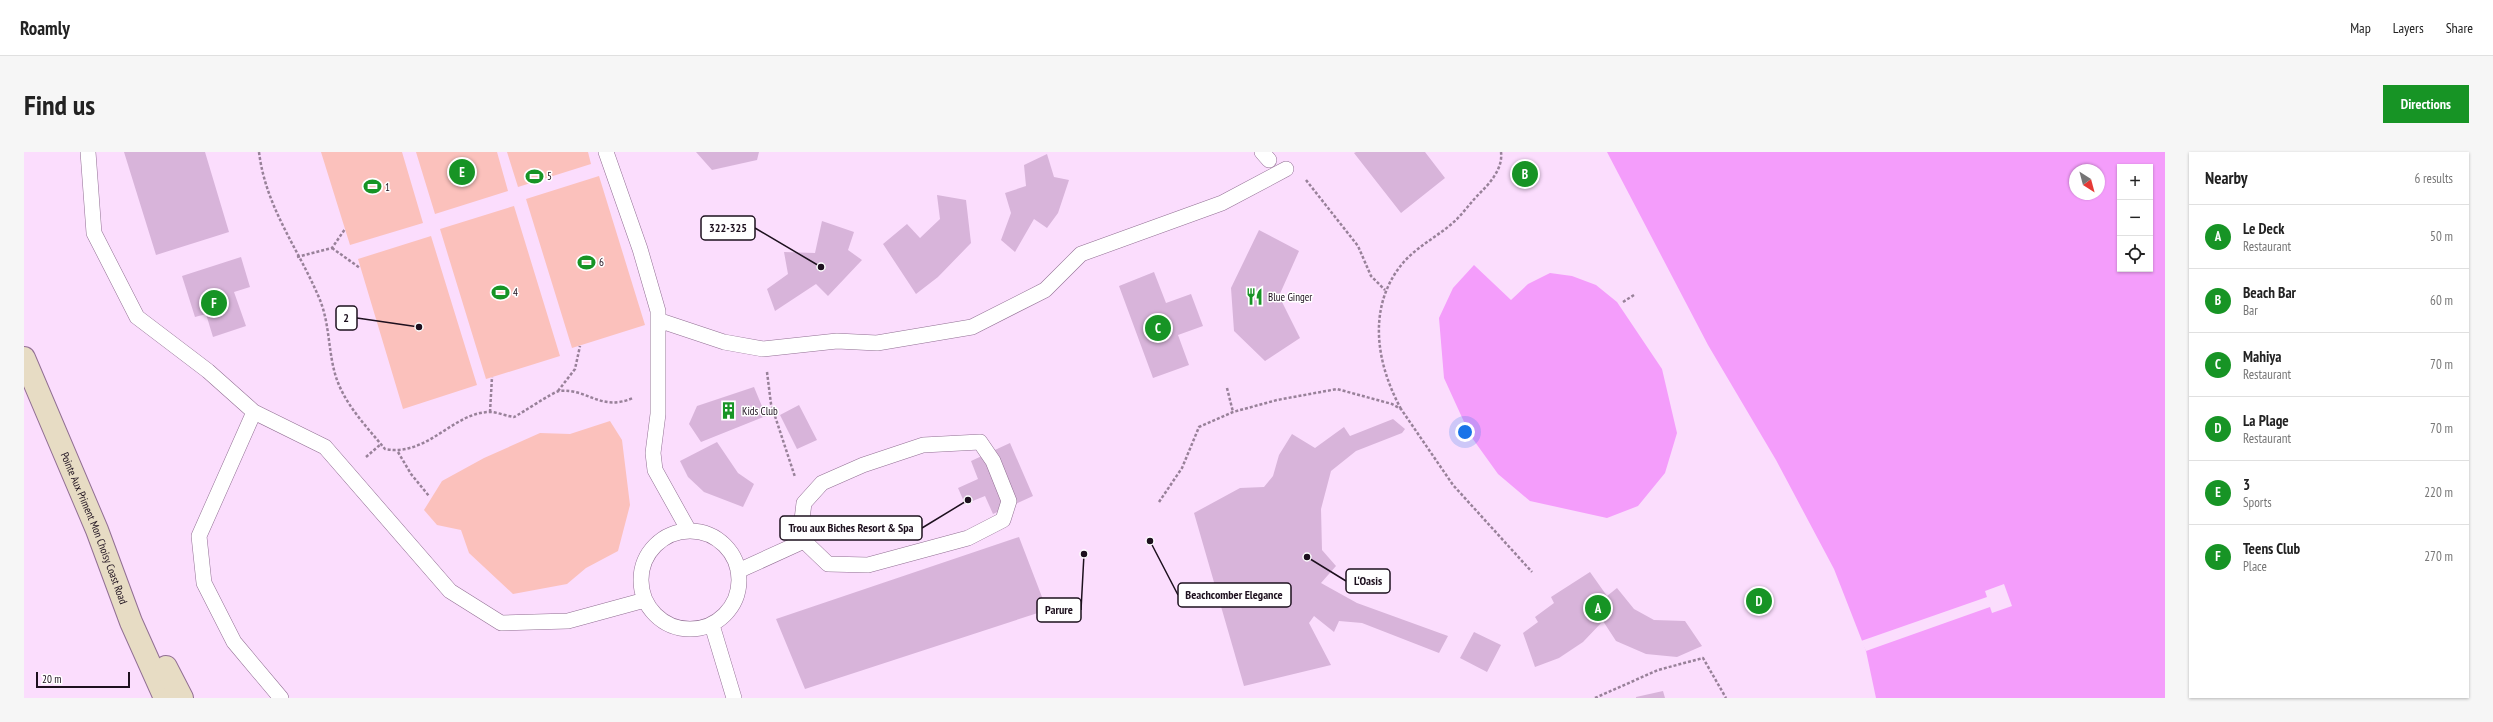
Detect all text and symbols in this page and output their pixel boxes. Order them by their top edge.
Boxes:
text: Roamly [20,16,70,40]
text: Map [2350,19,2371,37]
text: Layers [2393,19,2424,37]
text: Share [2446,19,2473,37]
button: Directions [2383,85,2469,123]
text: Find us [24,86,95,123]
pin: E [449,157,475,187]
pin: B [1512,159,1538,189]
north arrow [2069,164,2105,200]
map controls [2117,164,2153,272]
button: + [2117,164,2153,200]
sports icon: 5 [524,166,544,186]
text: Nearby [2205,167,2248,189]
place label: 5 [547,169,552,183]
text: 6 results [2414,170,2453,187]
sports icon: 1 [362,177,382,197]
place label: 1 [385,180,390,194]
button: − [2117,200,2153,236]
callout: 322-325 [701,216,755,240]
text: Le Deck [2243,219,2284,238]
text: 322-325 [709,220,747,235]
text: A [2215,228,2221,245]
text: 50 m [2430,228,2453,245]
button: locate [2117,236,2153,272]
text: Restaurant [2243,238,2291,255]
sports icon: 6 [576,252,596,272]
place label: 6 [599,255,604,269]
sports icon: 4 [490,282,510,302]
text: Beach Bar [2243,283,2296,302]
place label: 4 [513,285,518,299]
restaurant icon: Blue Ginger [1245,287,1265,307]
pin: F [201,288,227,318]
place label: Blue Ginger [1268,290,1312,304]
text: B [2215,292,2221,309]
text: 60 m [2430,292,2453,309]
text: Bar [2243,302,2258,319]
callout: 2 [336,306,357,330]
text: 2 [343,310,349,325]
pin: C [1145,313,1171,343]
text: Mahiya [2243,347,2281,366]
text: C [2215,356,2221,373]
text: 70 m [2430,356,2453,373]
text: Restaurant [2243,366,2291,383]
building icon: Kids Club [719,401,739,421]
place label: Kids Club [742,404,778,418]
text: La Plage [2243,411,2289,430]
text: D [2215,420,2221,437]
text: 70 m [2430,420,2453,437]
your location [1455,422,1475,442]
text: Restaurant [2243,430,2291,447]
street label: Pointe Aux Priment Mon Choisy Coast Road [58,450,131,606]
text: 3 [2243,475,2250,494]
text: E [2215,484,2221,501]
text: 220 m [2424,484,2453,501]
text: Sports [2243,494,2272,511]
callout: Trou aux Biches Resort & Spa [780,516,922,540]
text: Trou aux Biches Resort & Spa [788,520,914,535]
text: Teens Club [2243,539,2300,558]
text: F [2215,548,2221,565]
text: 270 m [2424,548,2453,565]
text: Place [2243,558,2267,575]
callout: L‘Oasis [1346,569,1390,593]
text: L‘Oasis [1354,573,1382,588]
callout: Beachcomber Elegance [1178,583,1291,607]
pin: D [1746,586,1772,616]
text: Beachcomber Elegance [1185,587,1283,602]
pin: A [1585,593,1611,623]
callout: Parure [1037,598,1081,622]
text: Parure [1045,602,1073,617]
scale bar [36,670,130,689]
text: 20 m [42,672,61,686]

